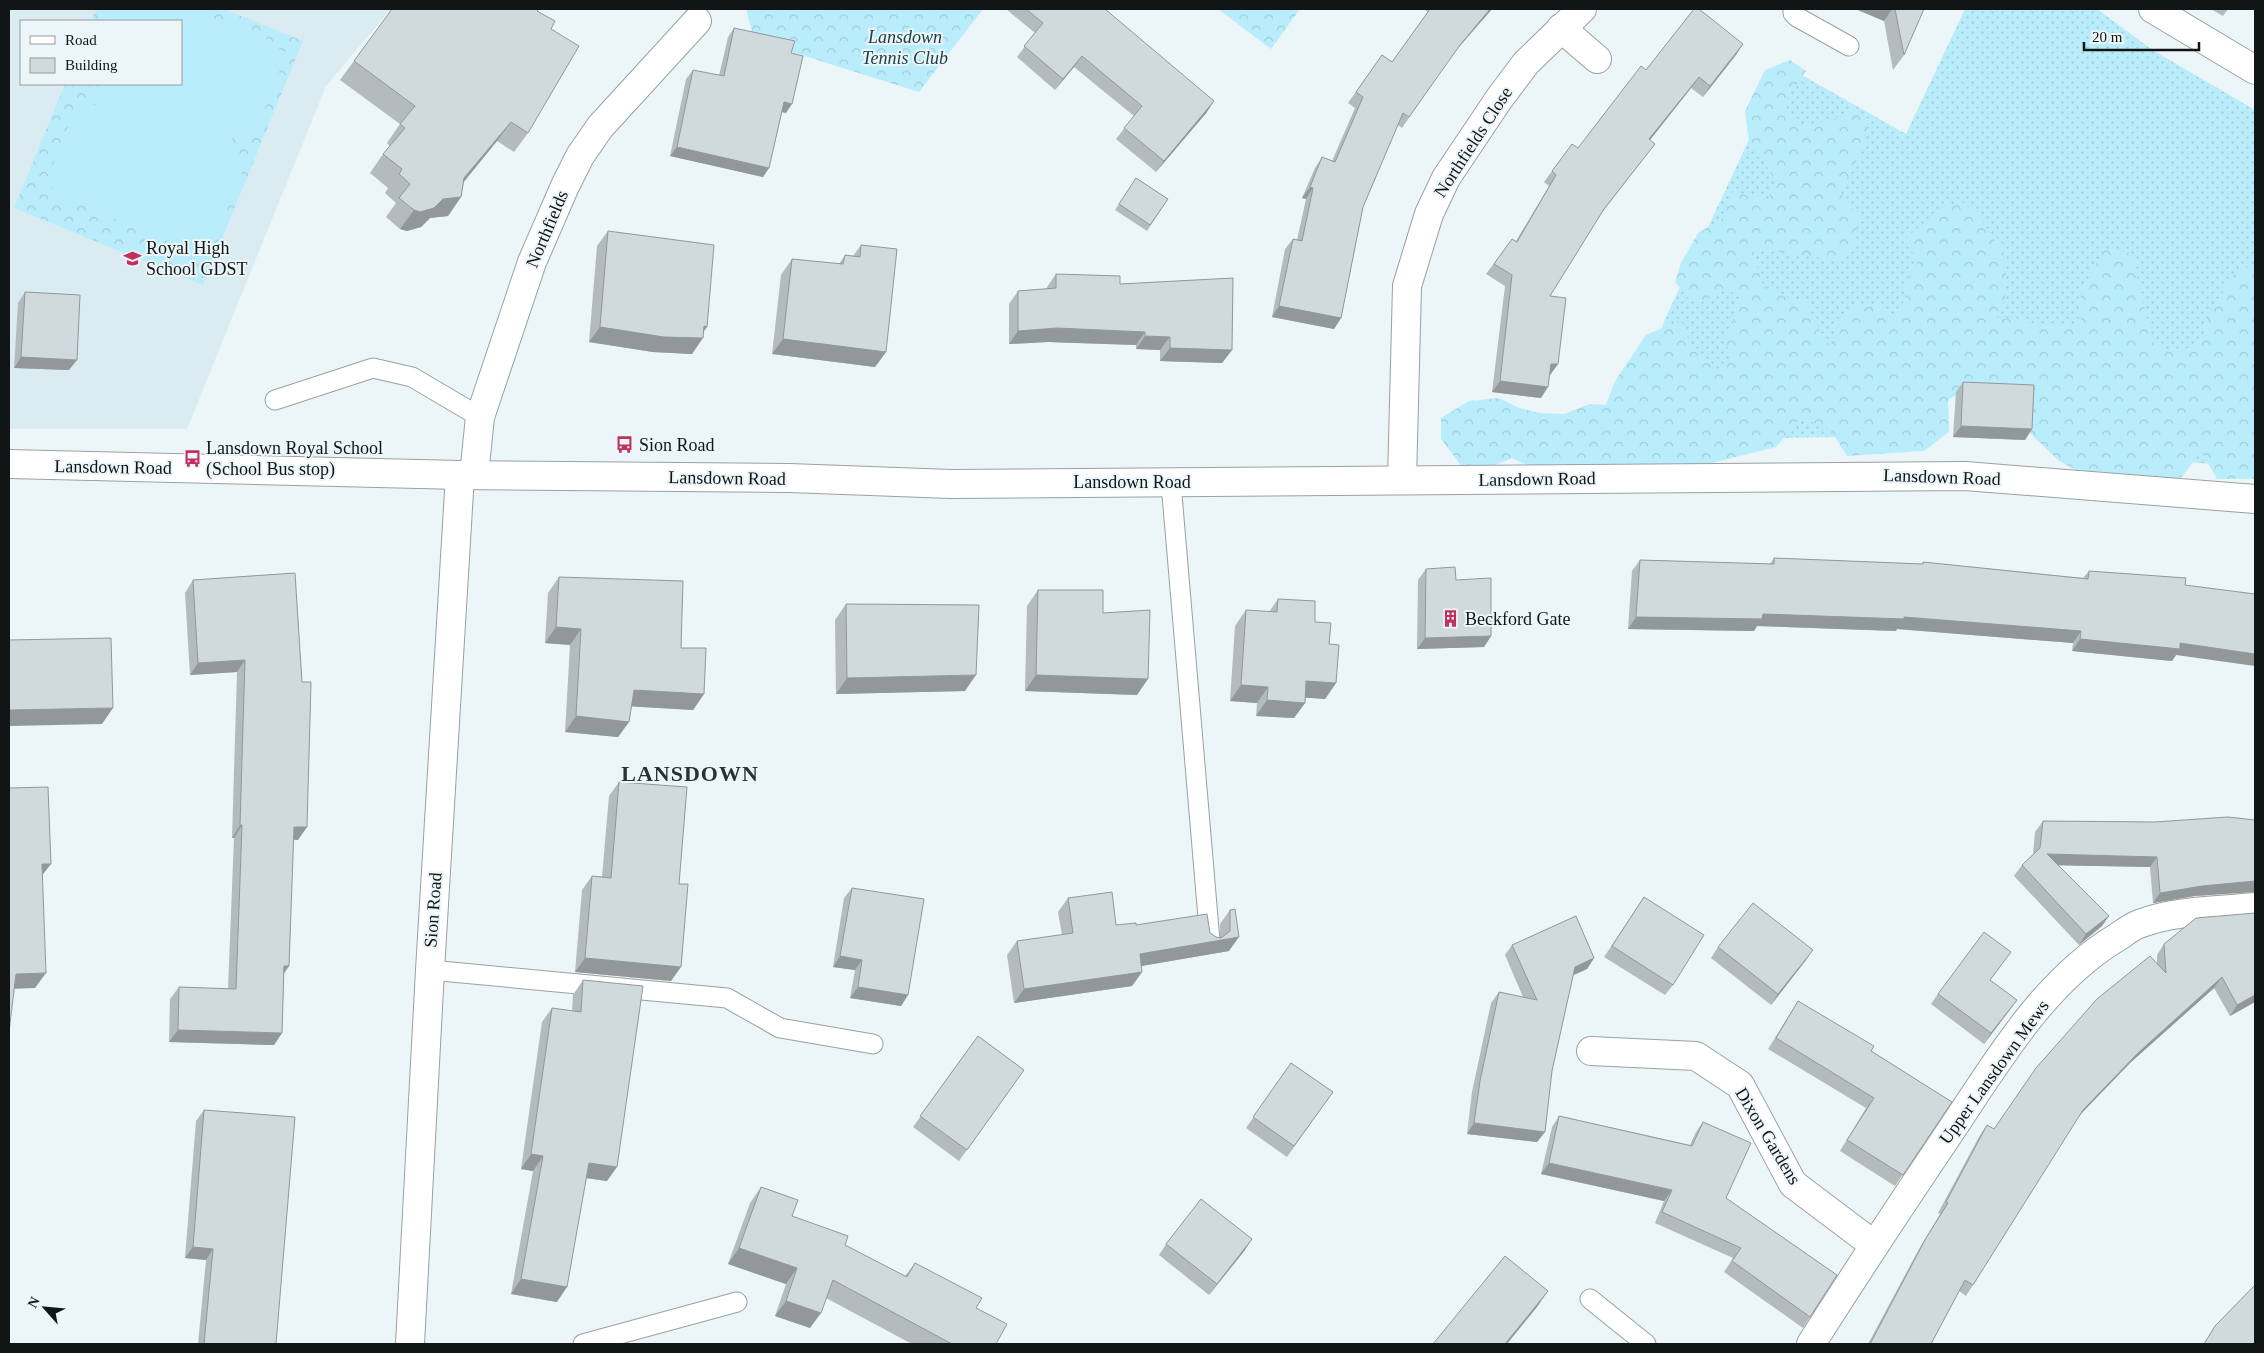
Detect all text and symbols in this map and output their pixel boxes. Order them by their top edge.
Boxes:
legend [20,20,182,85]
scale bar [2084,20,2199,52]
park label: Lansdown Tennis Club [862,27,948,68]
text: 20 m [2092,29,2123,45]
text: Road [65,32,97,48]
text: Building [65,57,118,73]
street label: Northfields Close [1430,83,1516,201]
street label: Northfields [522,187,572,271]
place label: Royal High School GDST [146,238,248,279]
school or university icon: Royal High School GDST [122,248,142,268]
bus stop icon: Sion Road [615,435,635,455]
place label: Sion Road [639,435,715,455]
place label: Lansdown Royal School (School Bus stop) [206,438,383,480]
bus stop icon: Lansdown Royal School (School Bus stop) [182,448,202,468]
street label: Lansdown Road [54,456,172,478]
street label: Lansdown Road [1883,465,2001,489]
street label: Lansdown Road [668,467,786,489]
street label: Lansdown Road [1478,468,1596,490]
street label: Lansdown Road [1073,472,1191,492]
building icon: Beckford Gate [1441,609,1461,629]
place label: Beckford Gate [1465,609,1570,629]
district label: LANSDOWN [621,761,759,786]
street label: Sion Road [420,872,446,948]
street label: Upper Lansdown Mews [1935,996,2053,1148]
street label: Dixon Gardens [1731,1084,1805,1188]
north arrow [20,1283,70,1333]
text: N [25,1294,43,1310]

